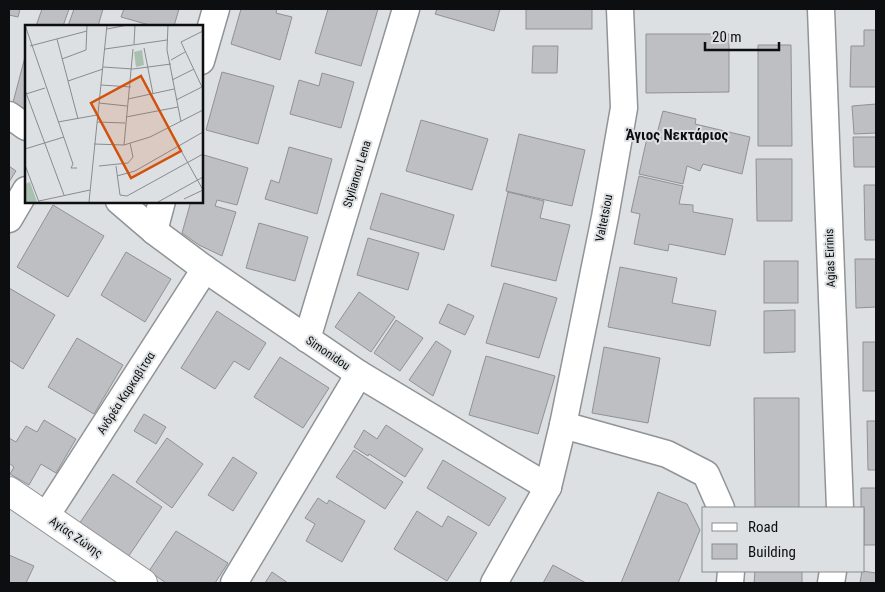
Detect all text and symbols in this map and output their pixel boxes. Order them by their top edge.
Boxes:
scale bar [705,20,779,52]
inset map [25,25,202,202]
text: 20 m [712,28,742,46]
district label: Άγιος Νεκτάριος [626,126,729,144]
street label: Stylianou Lena [340,139,374,209]
street label: Valtetsiou [593,193,615,243]
street label: Agias Eirinis [822,228,838,288]
street label: Simonidou [303,333,353,373]
street label: Ανδρέα Καρκαβίτσα [94,349,158,437]
legend [702,507,865,572]
street label: Αγίας Ζώνης [47,514,105,561]
text: Road [748,518,778,536]
text: Building [748,543,796,561]

